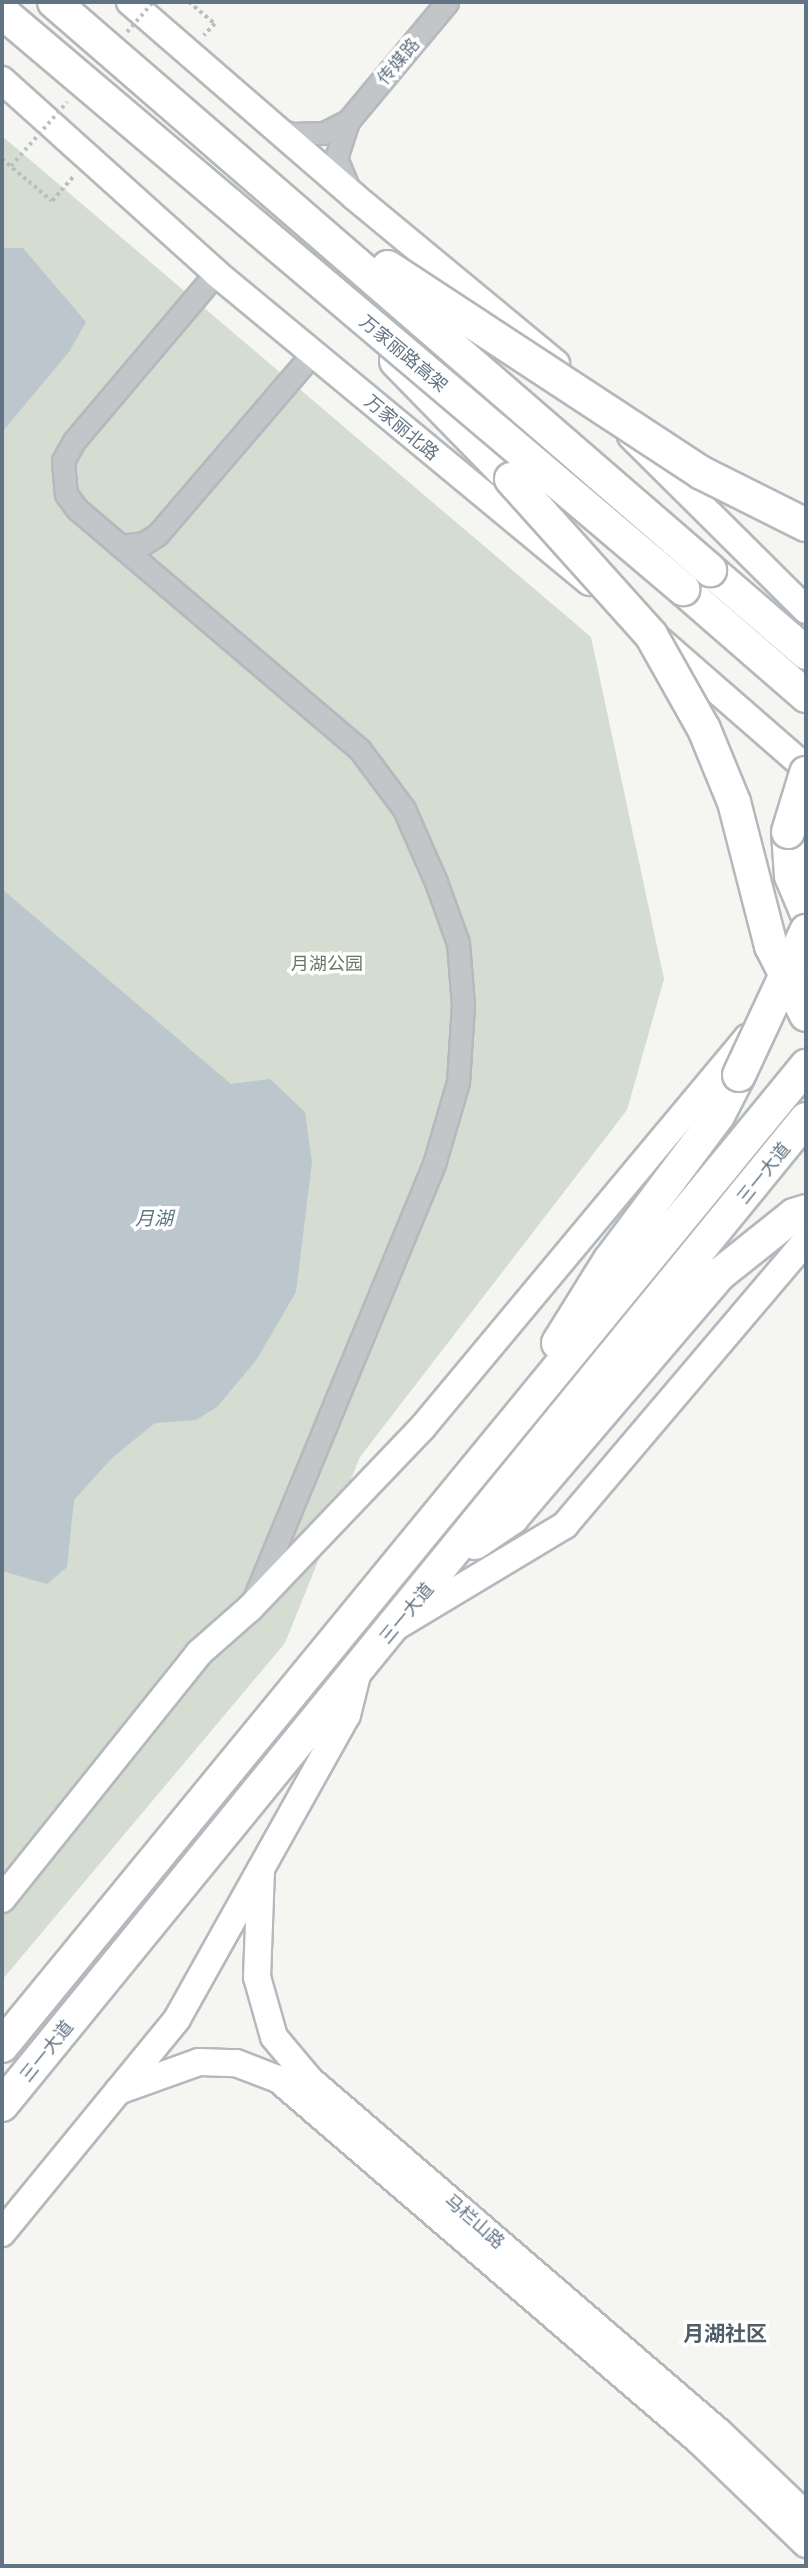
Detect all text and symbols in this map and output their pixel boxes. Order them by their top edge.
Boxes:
street label: 传媒路 [372,33,424,89]
street label: 万家丽路高架 [356,310,452,396]
street label: 万家丽北路 [361,390,443,464]
park label: 月湖公园 [291,952,363,974]
street label: 三一大道 [732,1138,794,1208]
water label: 月湖 [135,1207,173,1229]
street label: 三一大道 [375,1578,437,1648]
street label: 三一大道 [15,2016,77,2086]
street label: 马栏山路 [441,2189,509,2253]
district label: 月湖社区 [683,2320,767,2346]

